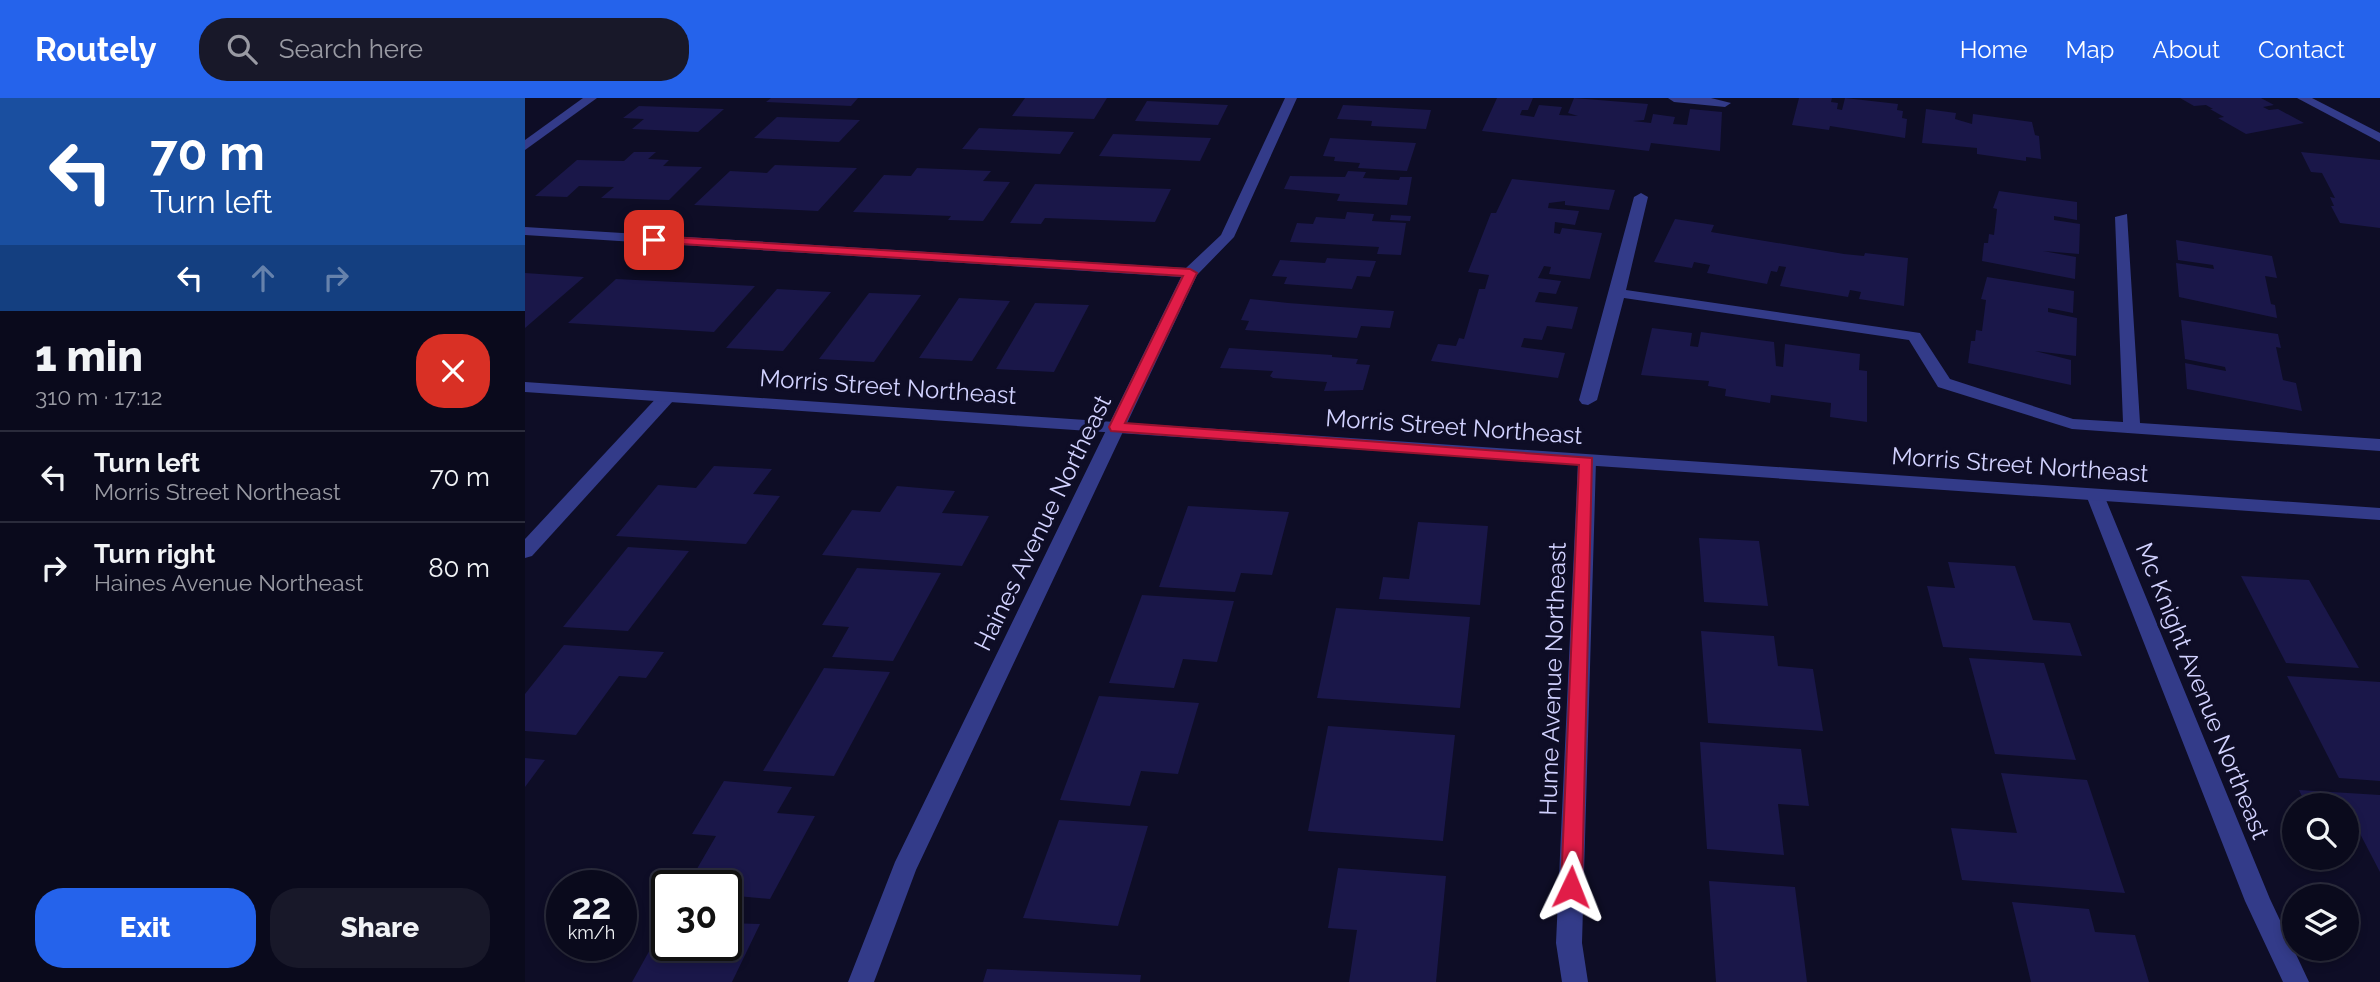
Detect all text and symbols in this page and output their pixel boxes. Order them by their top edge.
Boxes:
search box [199,18,689,81]
text: Routely [35,30,157,69]
icon: search [223,30,261,68]
text: Search here [279,34,423,64]
text: Home [1960,35,2028,64]
text: Map [2066,35,2114,64]
text: About [2152,35,2220,64]
text: Contact [2258,35,2345,64]
text: 70 m [150,124,265,181]
icon: left [35,126,126,217]
text: Turn left [150,183,272,220]
pin [624,210,684,270]
icon: arrive [635,221,673,259]
icon: left [171,259,209,297]
icon: ahead [244,259,282,297]
icon: right [317,259,355,297]
text: 1 min [35,332,143,381]
button: close [416,334,490,408]
street label: Morris Street Northeast [759,363,1017,410]
text: 310 m · 17:12 [35,383,162,410]
street label: Haines Avenue Northeast [968,390,1117,655]
street label: Morris Street Northeast [1325,403,1583,450]
street label: Morris Street Northeast [1891,441,2149,488]
text: Turn left [94,448,200,478]
icon: left [35,458,73,496]
text: 70 m [430,462,490,492]
text: Morris Street Northeast [94,478,341,505]
street label: Mc Knight Avenue Northeast [2130,538,2275,843]
text: Turn right [94,539,215,569]
street label: Hume Avenue Northeast [1533,542,1572,816]
icon: right [35,549,73,587]
text: 80 m [428,553,490,583]
text: Haines Avenue Northeast [94,569,363,596]
map controls [2282,793,2359,961]
button: search [2282,793,2359,870]
position arrow [1534,850,1608,924]
speed limit sign: 30 [651,870,742,961]
button: layers [2282,884,2359,961]
text: 22 [572,886,611,927]
button: Exit [35,888,256,968]
button: Share [270,888,490,968]
text: km/h [568,922,615,943]

